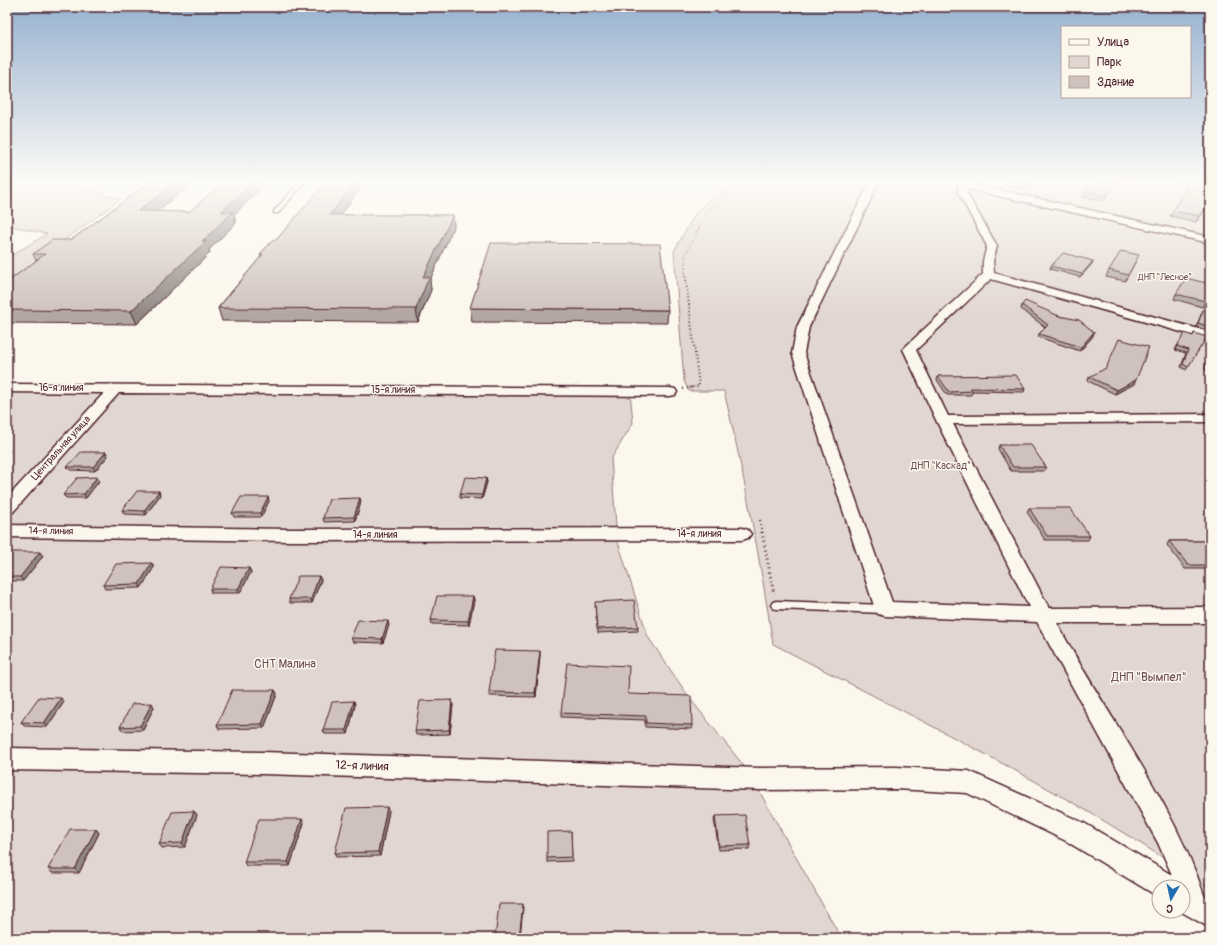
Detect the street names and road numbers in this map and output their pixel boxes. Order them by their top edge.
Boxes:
street label: 16-я линия [39,382,84,394]
street label: 15-я линия [371,384,415,396]
street label: Центральная улица [29,413,93,483]
street label: 14-я линия [29,525,74,537]
street label: 14-я линия [677,528,722,540]
street label: 14-я линия [353,529,398,541]
street label: 12-я линия [335,758,389,774]

